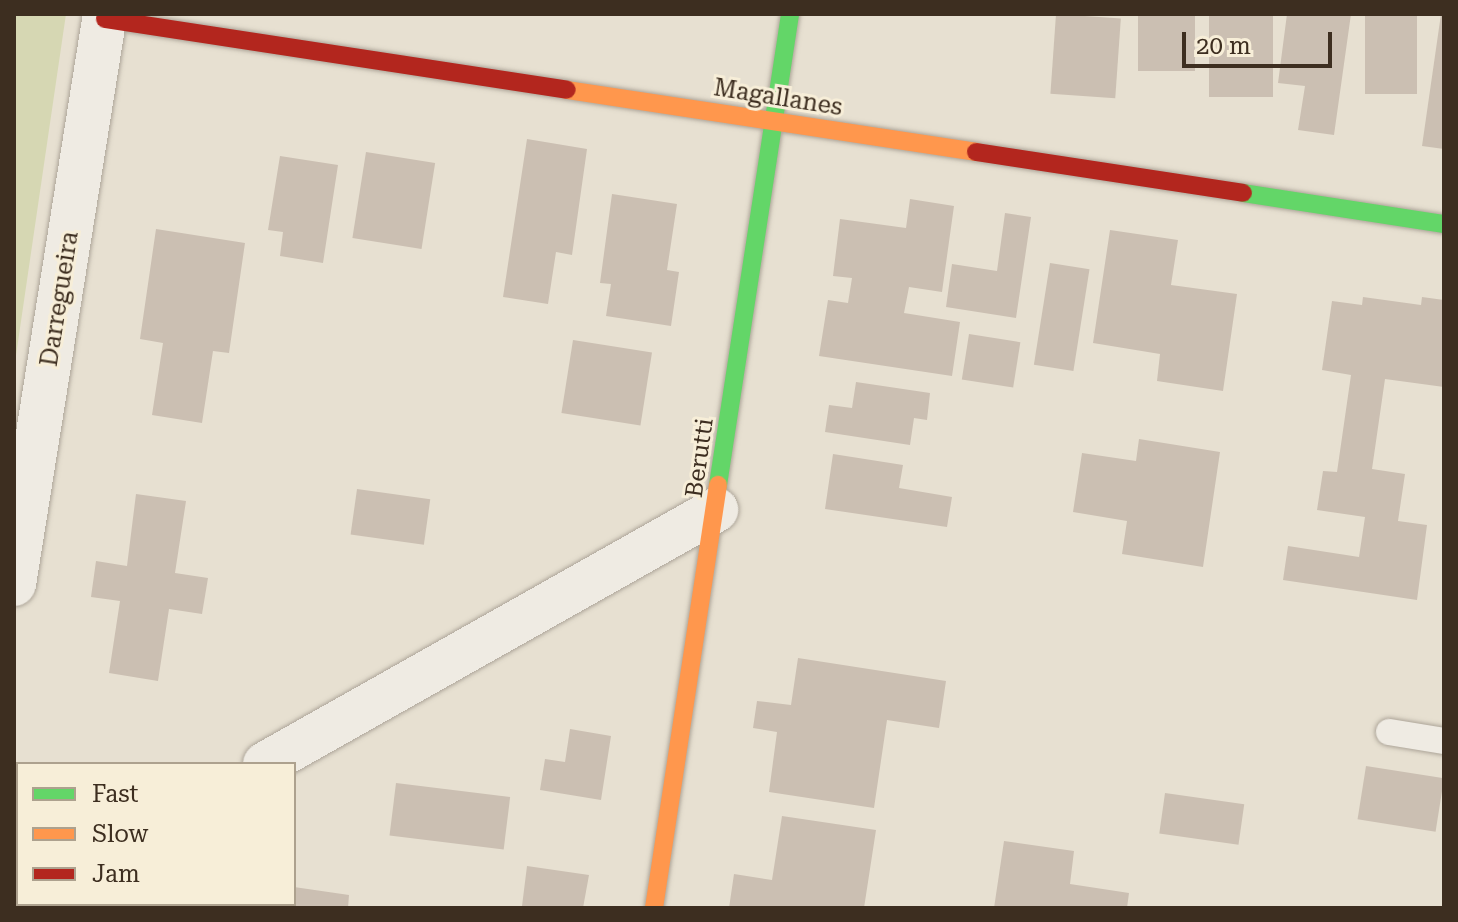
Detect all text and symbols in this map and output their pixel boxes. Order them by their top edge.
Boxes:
scale bar [1186,16,1336,66]
text: 20 m [1196,32,1251,60]
street label: Magallanes [712,74,844,122]
street label: Darregueira [35,229,85,369]
street label: Berutti [680,416,720,500]
legend [16,762,296,906]
text: Fast [92,780,139,808]
text: Slow [92,820,148,848]
text: Jam [92,860,140,888]

